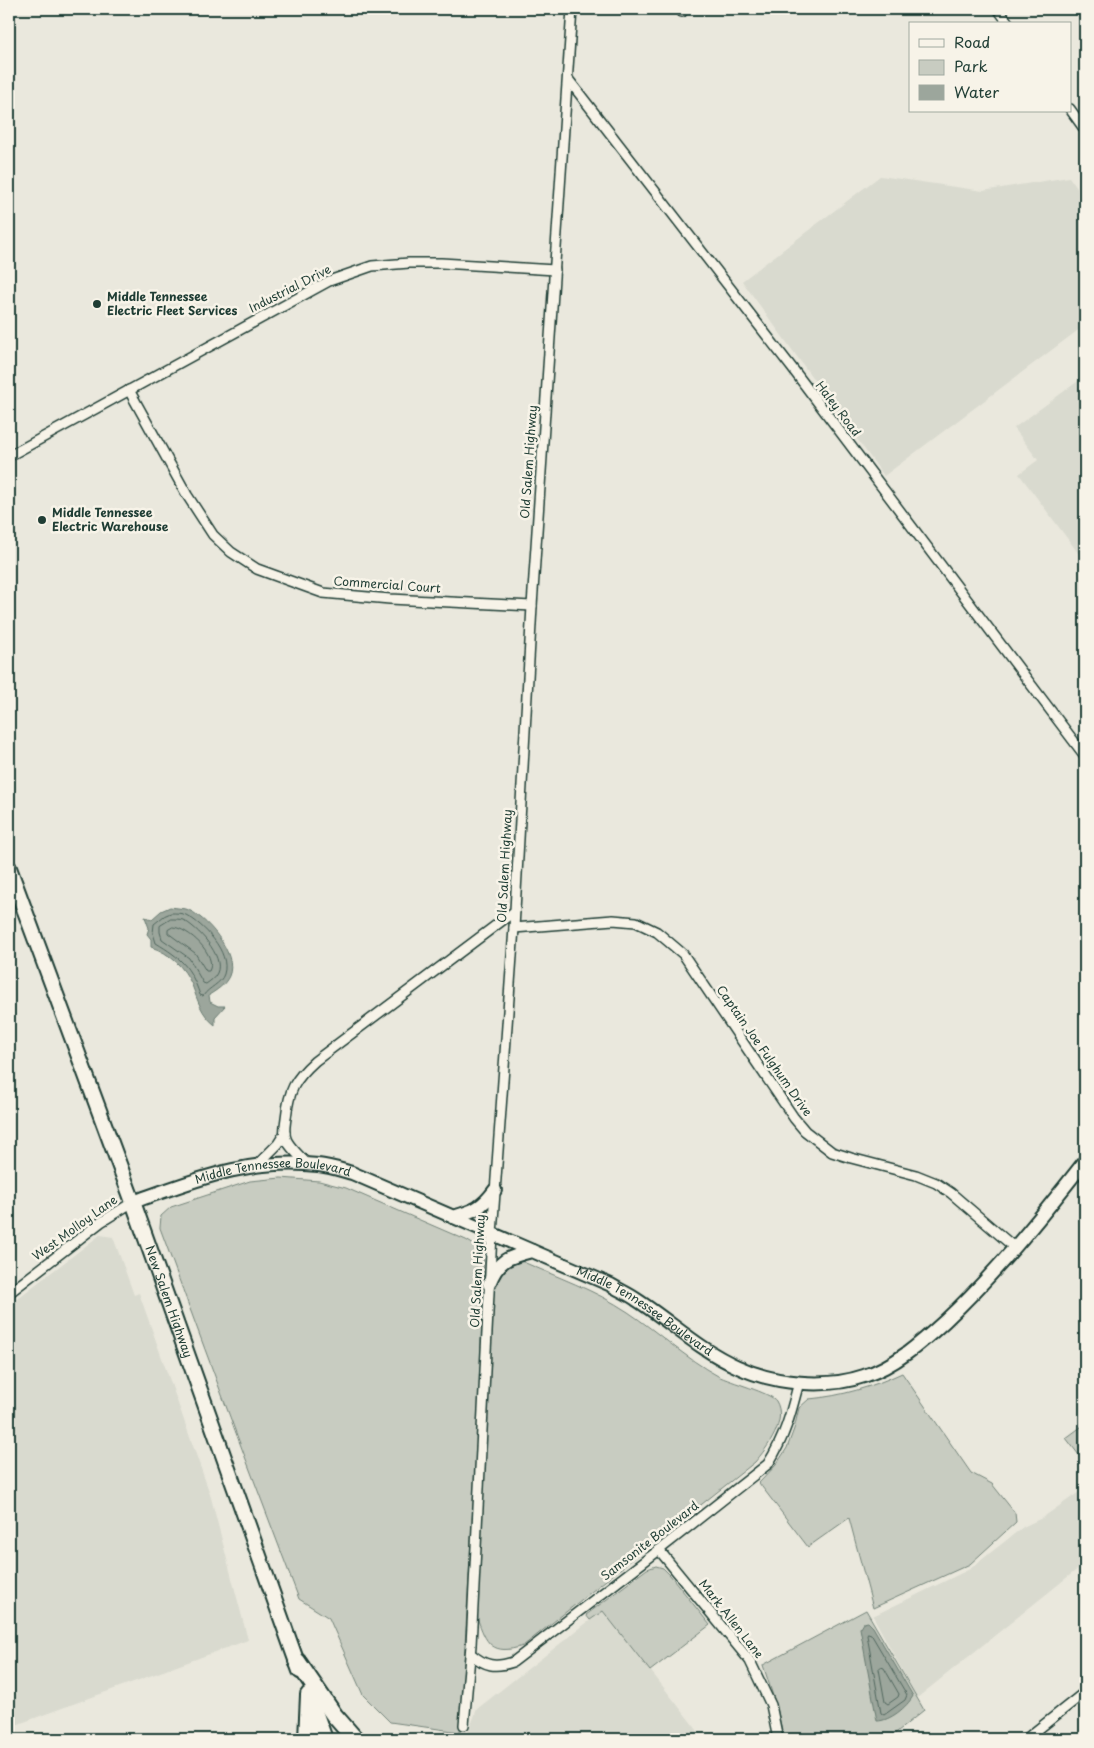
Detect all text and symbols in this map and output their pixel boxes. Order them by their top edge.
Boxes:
legend [909,22,1072,112]
text: Road [954,30,990,53]
text: Park [954,54,988,77]
text: Water [954,80,999,103]
street label: Industrial Drive [245,260,334,317]
place label: Middle Tennessee Electric Fleet Services [107,287,238,319]
marker: Middle Tennessee Electric Fleet Services [91,298,103,310]
street label: Haley Road [812,377,866,440]
street label: Old Salem Highway [515,405,541,519]
place label: Middle Tennessee Electric Warehouse [52,503,169,535]
marker: Middle Tennessee Electric Warehouse [36,514,48,526]
street label: Commercial Court [333,571,441,597]
street label: Old Salem Highway [492,809,516,923]
street label: Captain Joe Fulghum Drive [713,981,817,1120]
street label: Middle Tennessee Boulevard [192,1153,354,1188]
street label: West Molloy Lane [28,1190,121,1264]
street label: Old Salem Highway [465,1214,489,1328]
street label: New Salem Highway [141,1243,198,1360]
street label: Middle Tennessee Boulevard [574,1261,717,1360]
street label: Samsonite Boulevard [597,1496,703,1584]
street label: Mark Allen Lane [695,1575,768,1662]

